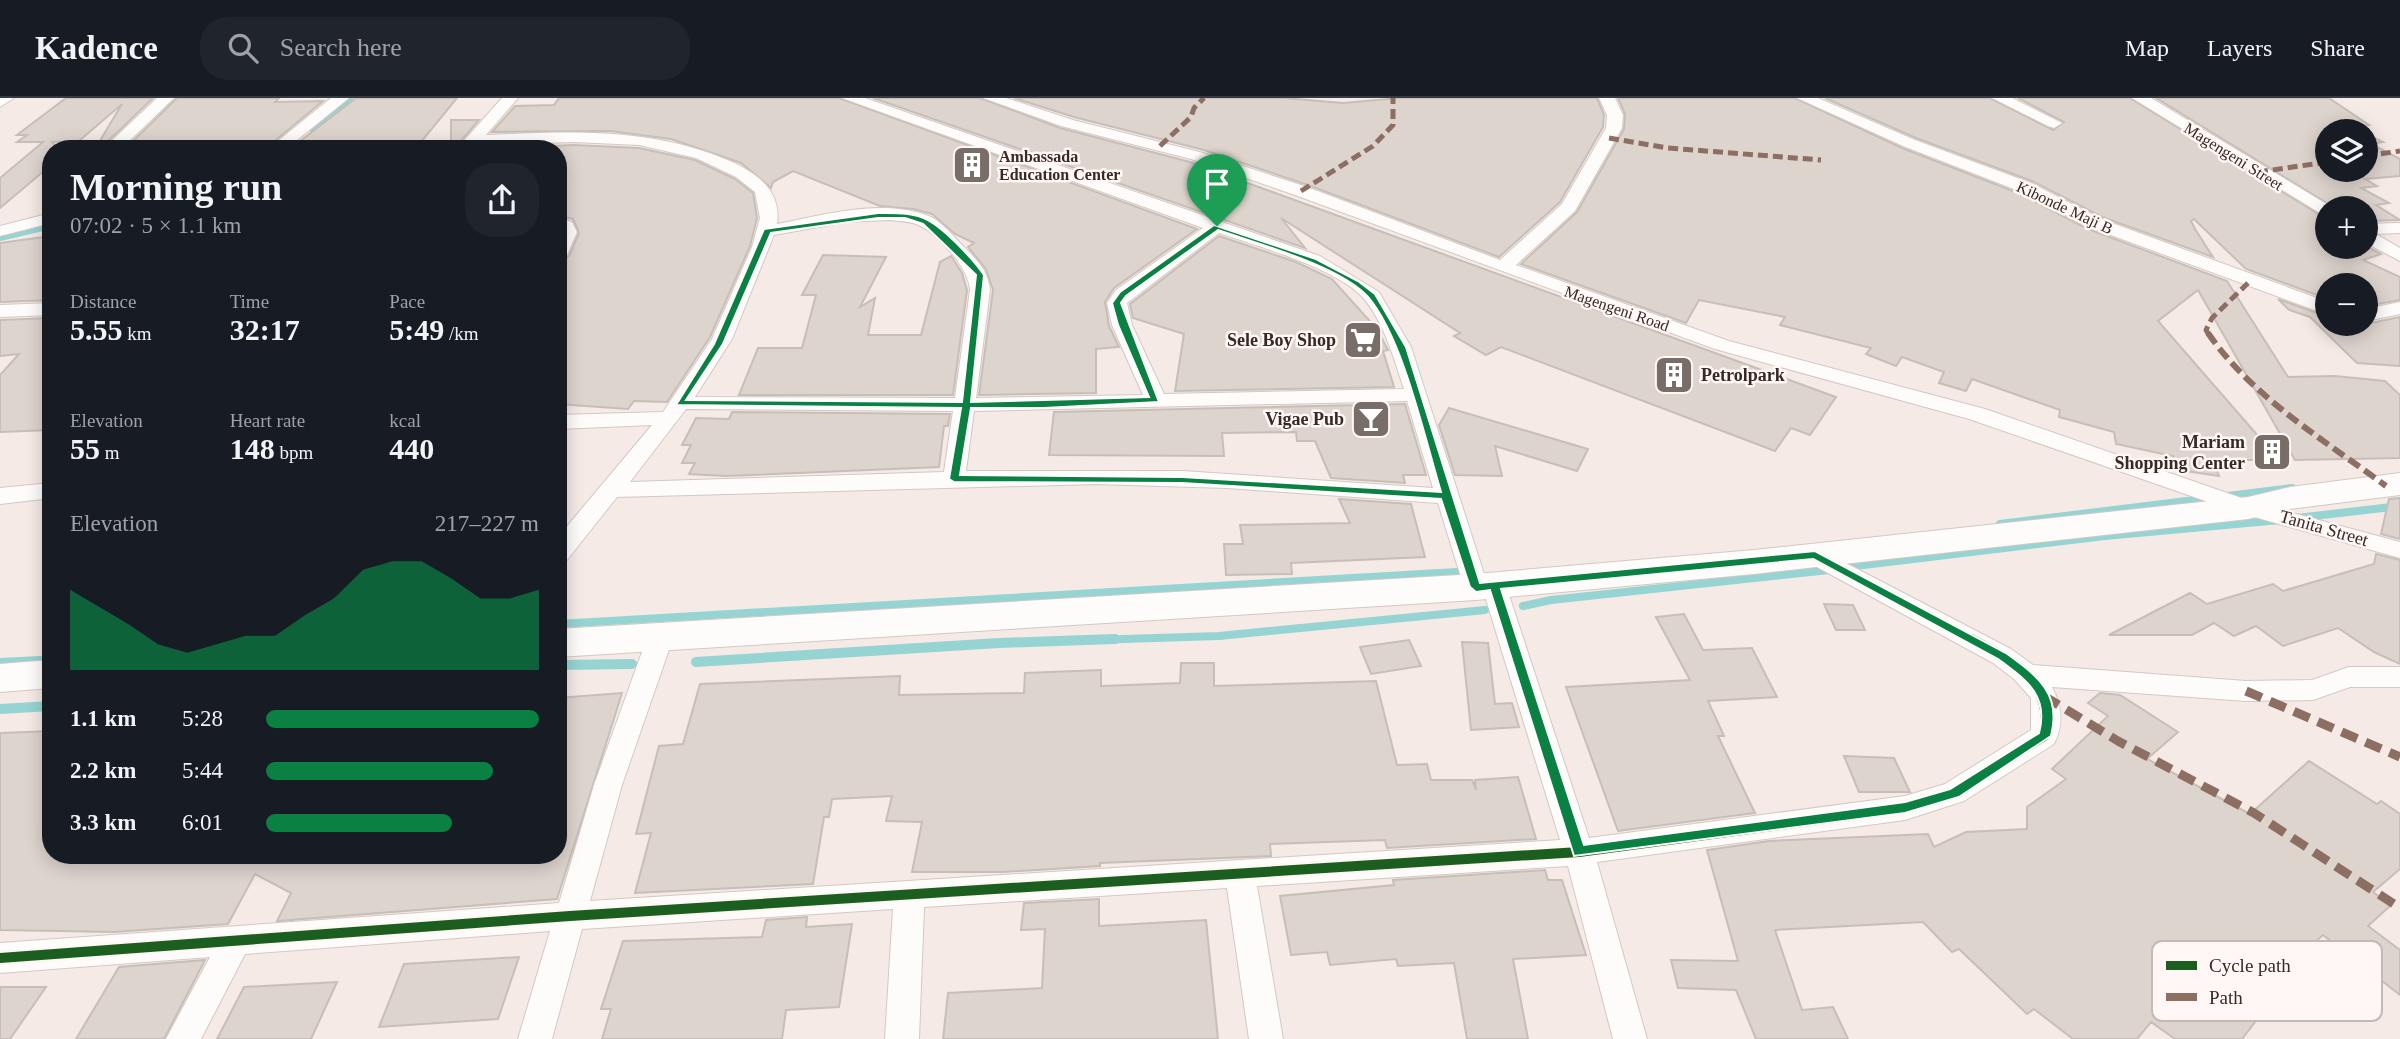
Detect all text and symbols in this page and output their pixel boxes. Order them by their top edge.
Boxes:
search box [200,17,690,80]
icon: search [224,29,262,67]
text: Kadence [35,30,158,66]
text: Search here [280,33,402,62]
text: Map [2125,35,2169,61]
text: Layers [2207,35,2272,61]
text: Share [2310,35,2365,61]
street label: Magengeni Street [2181,119,2287,195]
map controls [2315,119,2378,336]
button: layers [2315,119,2378,182]
building icon: Ambassada Education Center [951,144,993,186]
place label: Ambassada Education Center [999,148,1120,183]
pin [1187,154,1247,226]
button: share [465,163,539,237]
icon: arrive [1198,165,1236,203]
text: Morning run [70,166,282,208]
street label: Kibonde Maji B [2014,178,2116,238]
button: + [2315,196,2378,259]
text: 07:02 · 5 × 1.1 km [70,213,241,238]
button: − [2315,273,2378,336]
street label: Magengeni Road [1562,283,1671,335]
text: Distance [70,291,136,312]
text: Time [230,291,269,312]
text: Pace [389,291,425,312]
text: 5.55 [70,313,123,346]
text: 32:17 [230,313,300,346]
text: 5:49 [389,313,444,346]
supermarket icon: Sele Boy Shop [1342,319,1384,361]
text: km [123,323,152,344]
text: /km [444,323,479,344]
place label: Sele Boy Shop [1227,330,1336,350]
building icon: Petrolpark [1653,354,1695,396]
place label: Petrolpark [1701,365,1785,385]
bar icon: Vigae Pub [1350,398,1392,440]
place label: Vigae Pub [1265,409,1344,429]
text: Elevation [70,410,143,431]
text: Heart rate [230,410,305,431]
text: kcal [389,410,421,431]
building icon: Mariam Shopping Center [2251,431,2293,473]
text: 55 [70,432,100,465]
text: 148 [230,432,275,465]
text: 440 [389,432,434,465]
place label: Mariam Shopping Center [2114,432,2245,473]
text: m [100,442,120,463]
text: bpm [275,442,313,463]
street label: Tanita Street [2277,506,2371,550]
text: Elevation [70,511,158,536]
text: 217–227 m [435,511,539,536]
text: 1.1 km [70,706,136,731]
text: 5:28 [182,706,223,731]
text: 2.2 km [70,758,136,783]
text: 5:44 [182,758,223,783]
text: 3.3 km [70,810,136,835]
text: 6:01 [182,810,223,835]
legend [2152,941,2382,1021]
text: Cycle path [2209,955,2291,976]
text: Path [2209,987,2243,1008]

